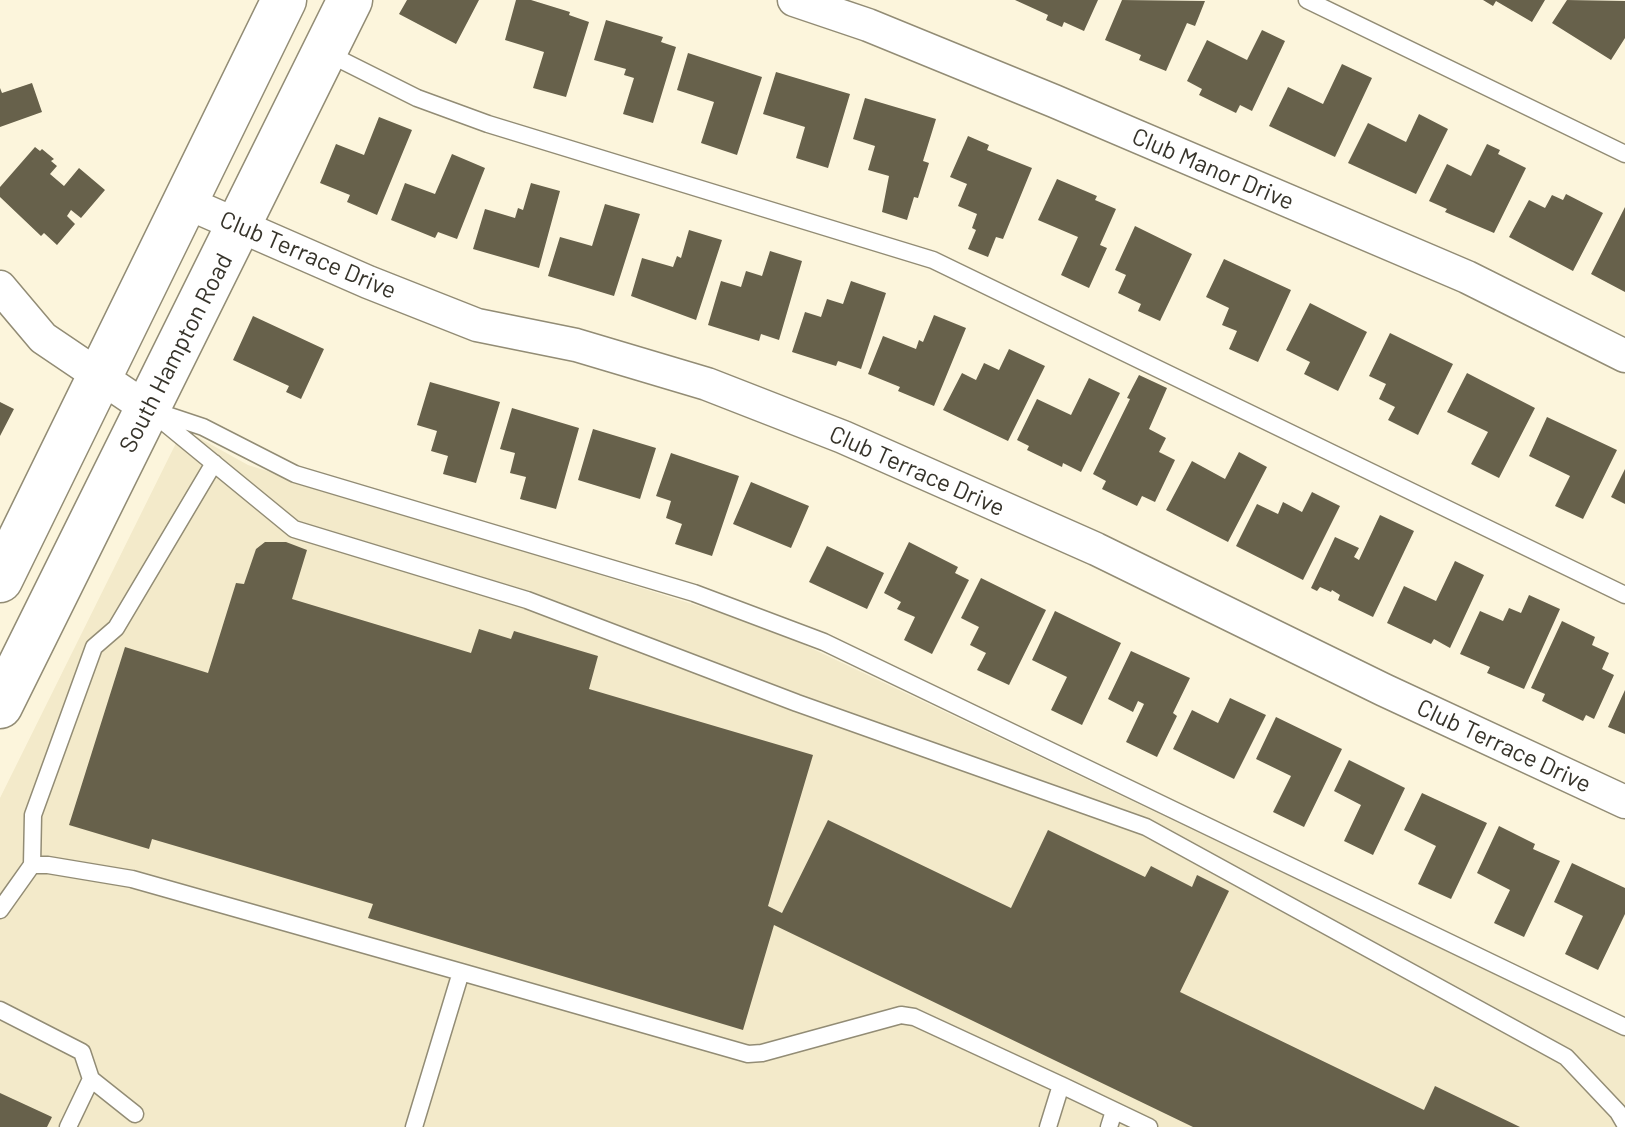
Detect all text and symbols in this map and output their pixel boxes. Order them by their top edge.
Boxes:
street label: Club Manor Drive [1128,122,1298,216]
street label: Club Terrace Drive [215,205,401,305]
street label: South Hampton Road [113,249,239,457]
street label: Club Terrace Drive [825,419,1009,523]
street label: Club Terrace Drive [1412,693,1596,799]

